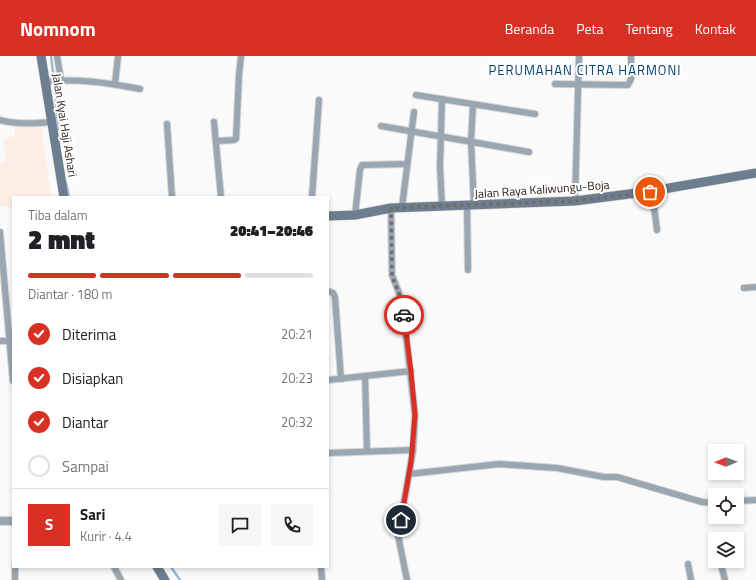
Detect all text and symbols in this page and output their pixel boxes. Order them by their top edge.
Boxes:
text: Nomnom [20,14,96,43]
text: Beranda [505,18,554,39]
text: Peta [576,18,603,39]
text: Tentang [625,18,673,39]
text: Kontak [695,18,736,39]
district label: PERUMAHAN CITRA HARMONI [489,60,681,80]
street label: Jalan Kyai Haji Ashari [47,72,83,178]
street label: Jalan Raya Kaliwungu-Boja [474,175,610,203]
pin [633,175,667,209]
icon: bag [639,181,661,203]
text: Tiba dalam [28,205,88,225]
text: 20:41–20:46 [230,219,313,242]
text: 2 mnt [28,220,95,259]
text: Diantar · 180 m [28,284,112,304]
courier [384,295,424,335]
icon: car [393,304,415,326]
icon: check [28,323,50,345]
text: Diterima [62,323,116,346]
text: 20:21 [281,324,313,344]
icon: check [28,367,50,389]
text: Disiapkan [62,367,123,390]
text: 20:23 [281,368,313,388]
icon: check [28,411,50,433]
text: Diantar [62,411,108,434]
text: 20:32 [281,412,313,432]
north arrow [708,444,744,480]
map controls [708,444,744,568]
text: Sampai [62,455,109,478]
button: locate [708,488,744,524]
text: Sari [80,503,105,526]
pin [384,503,418,537]
button: chat [219,504,261,546]
button: phone [271,504,313,546]
icon: home [390,509,412,531]
text: S [45,513,53,536]
text: Kurir · 4.4 [80,526,132,546]
button: layers [708,532,744,568]

